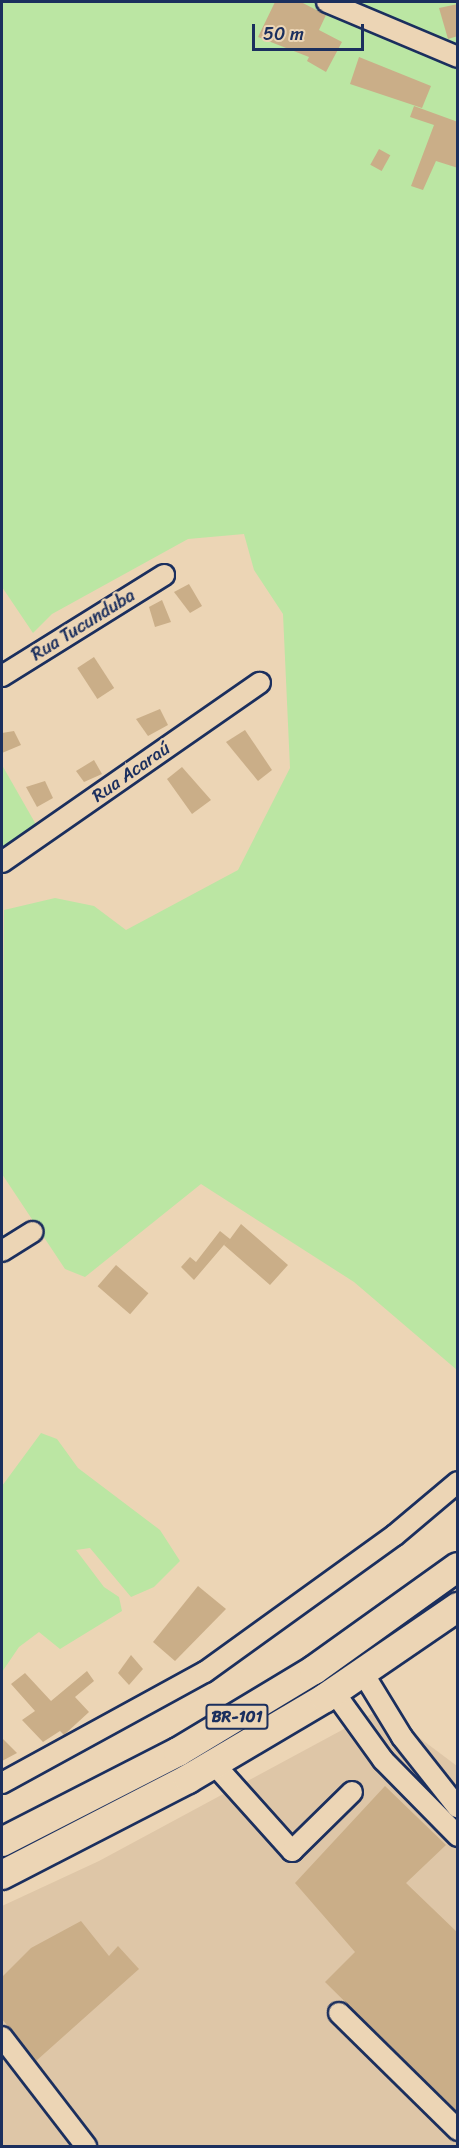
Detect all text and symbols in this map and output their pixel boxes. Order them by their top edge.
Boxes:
scale bar [255,12,368,50]
text: 50 m [263,18,304,50]
street label: Rua Tucunduba [27,584,139,666]
street label: Rua Acaraú [88,737,174,807]
road number: BR-101 [204,1704,270,1730]

